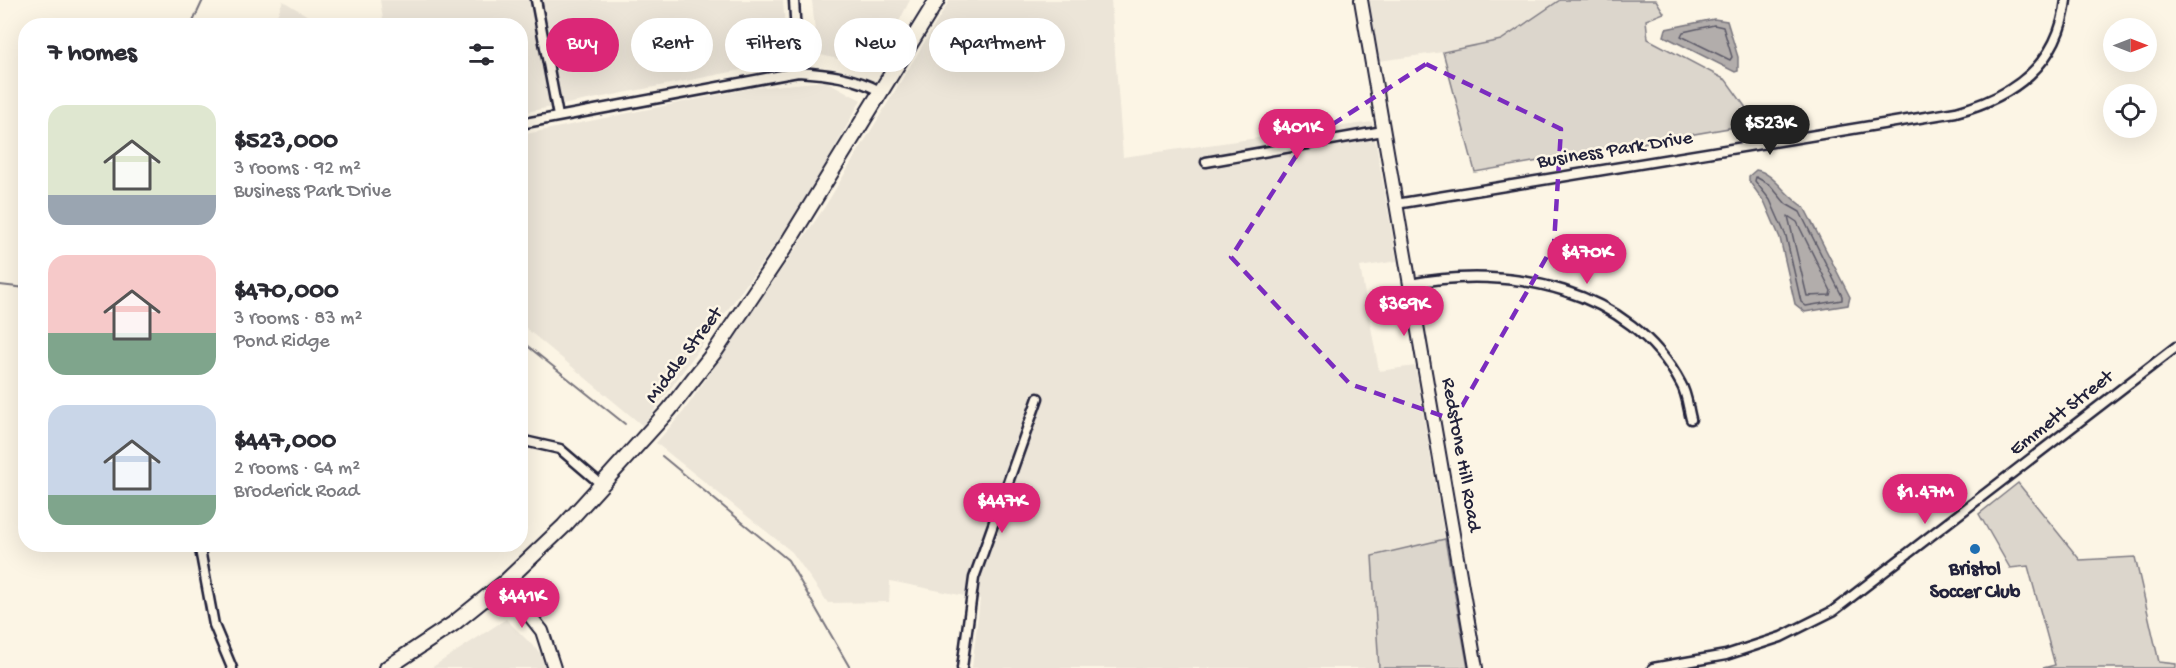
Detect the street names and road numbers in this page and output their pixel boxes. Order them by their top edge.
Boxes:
street label: Business Park Drive [1535,127,1695,175]
street label: Middle Street [641,302,730,409]
street label: Emmett Street [2005,365,2120,462]
street label: Redstone Hill Road [1435,376,1485,536]

